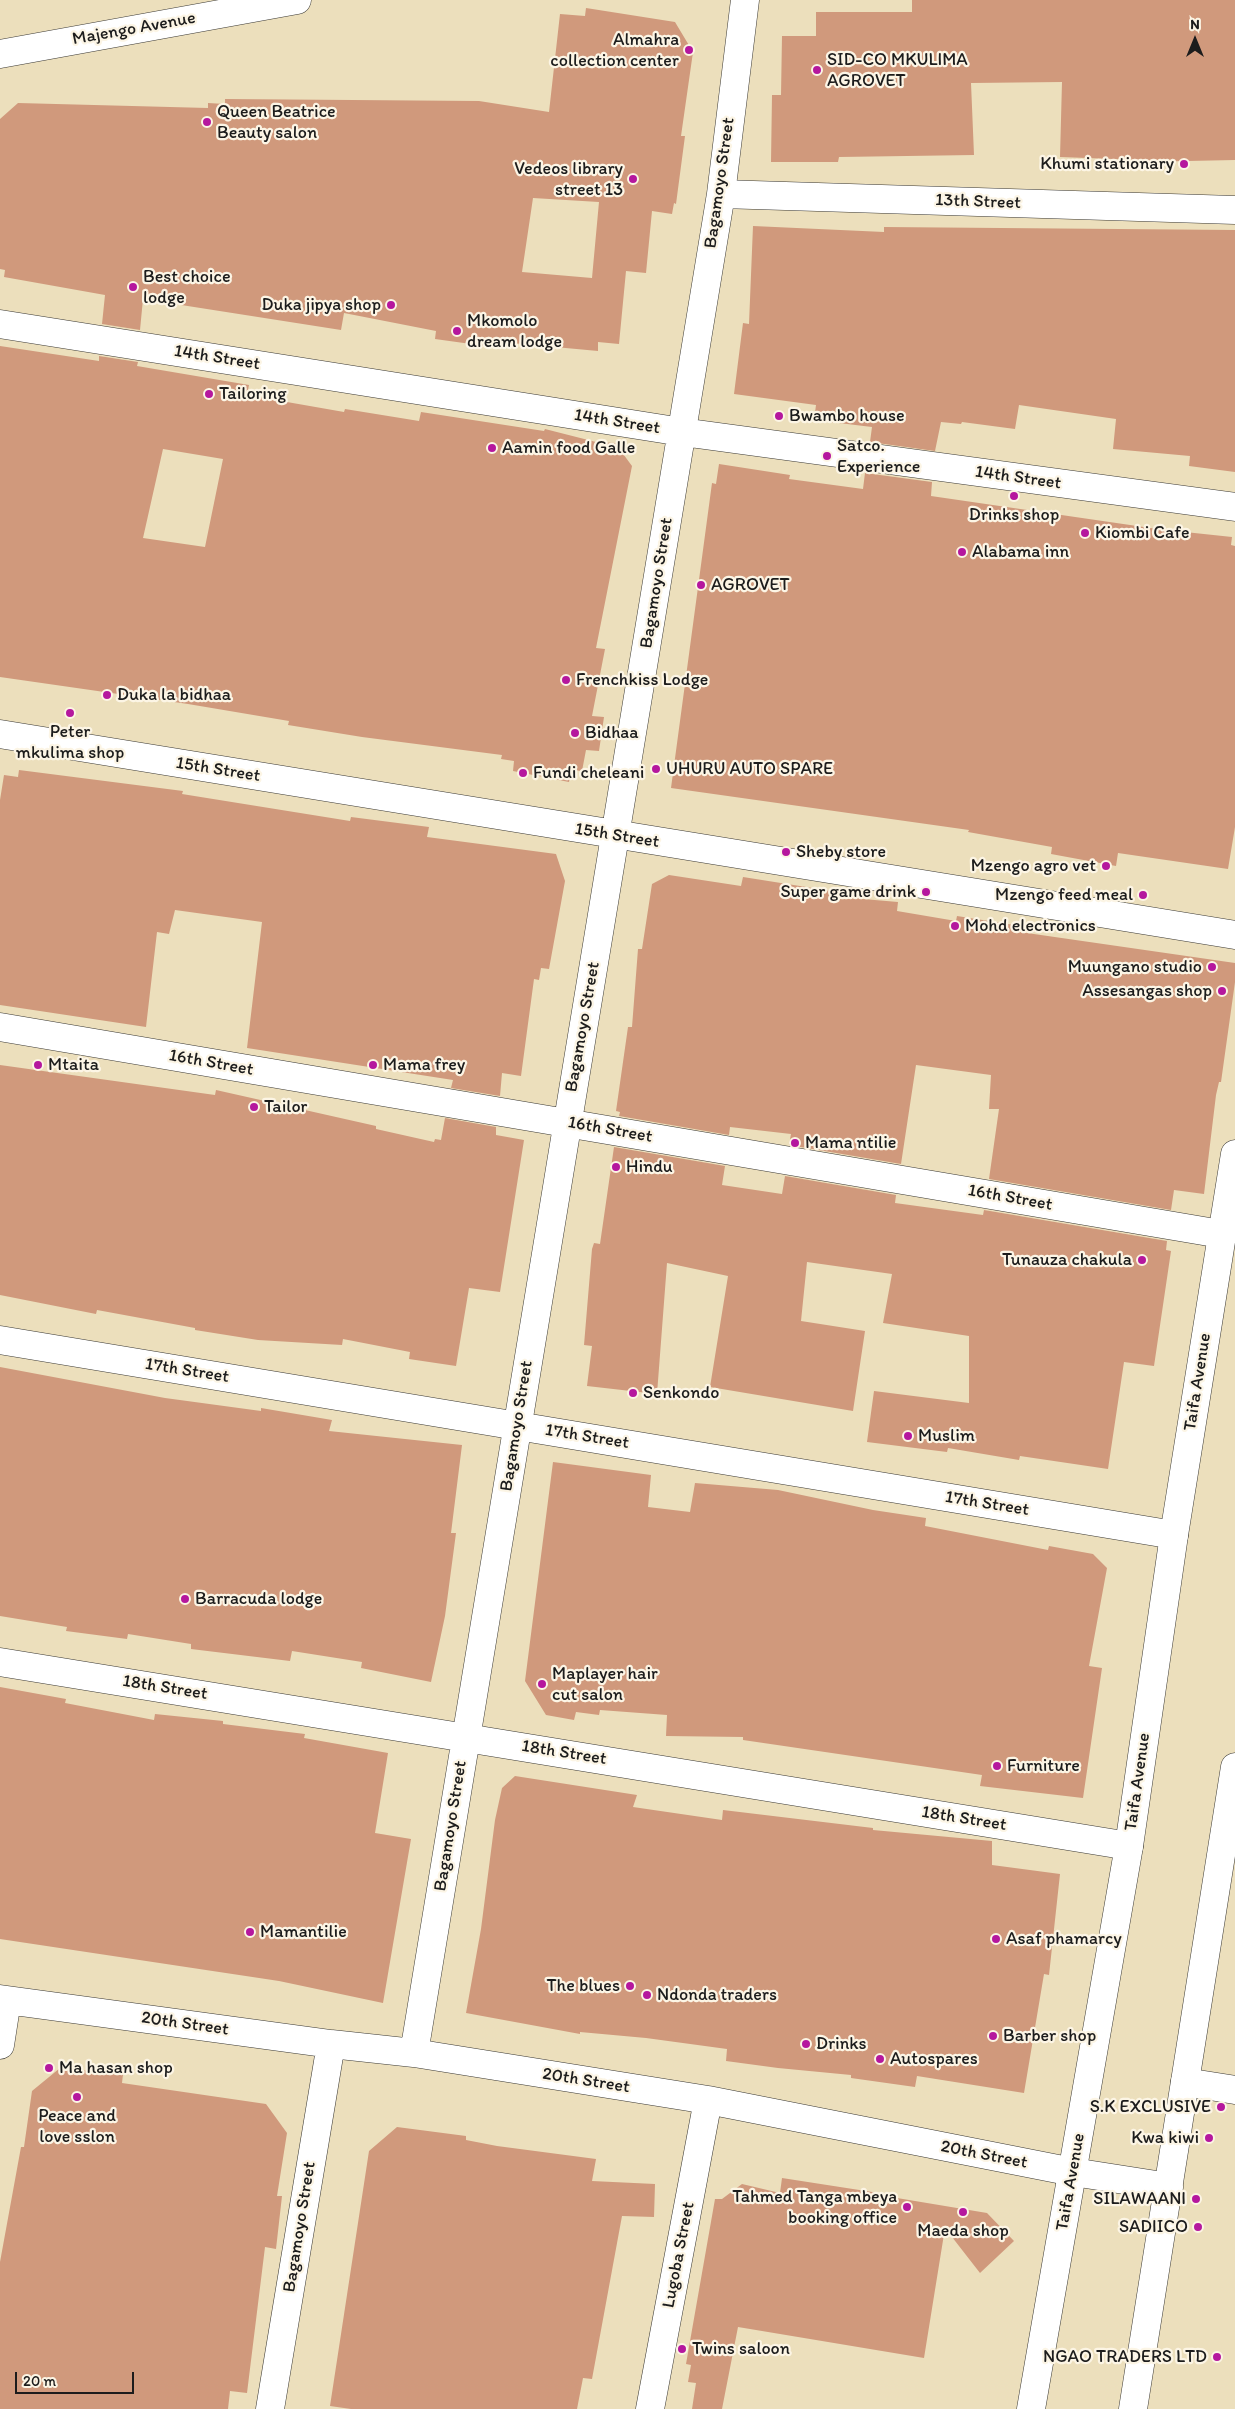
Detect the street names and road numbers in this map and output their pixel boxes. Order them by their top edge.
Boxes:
street label: Majengo Avenue [71,8,197,50]
street label: Bagamoyo Street [700,116,740,250]
street label: 13th Street [935,190,1021,214]
street label: 14th Street [172,341,262,375]
street label: 14th Street [572,405,662,439]
street label: 14th Street [974,461,1062,495]
street label: Bagamoyo Street [636,516,678,650]
street label: 15th Street [174,753,262,787]
street label: 15th Street [573,819,661,853]
street label: Bagamoyo Street [561,960,605,1094]
street label: 16th Street [167,1045,255,1081]
street label: 16th Street [566,1112,654,1148]
street label: 16th Street [966,1180,1054,1216]
street label: Taifa Avenue [1180,1332,1216,1432]
street label: 17th Street [143,1354,231,1388]
street label: Bagamoyo Street [496,1359,538,1493]
street label: 17th Street [543,1420,631,1454]
street label: 17th Street [943,1487,1031,1521]
street label: 18th Street [121,1671,209,1705]
street label: Taifa Avenue [1120,1732,1156,1832]
street label: 18th Street [520,1736,608,1770]
street label: Bagamoyo Street [430,1759,472,1893]
street label: 18th Street [920,1802,1008,1836]
street label: 20th Street [140,2007,230,2041]
street label: 20th Street [541,2063,631,2099]
street label: Taifa Avenue [1052,2131,1090,2233]
street label: 20th Street [939,2136,1029,2174]
street label: Bagamoyo Street [279,2160,321,2294]
street label: Lugoba Street [658,2200,700,2310]

